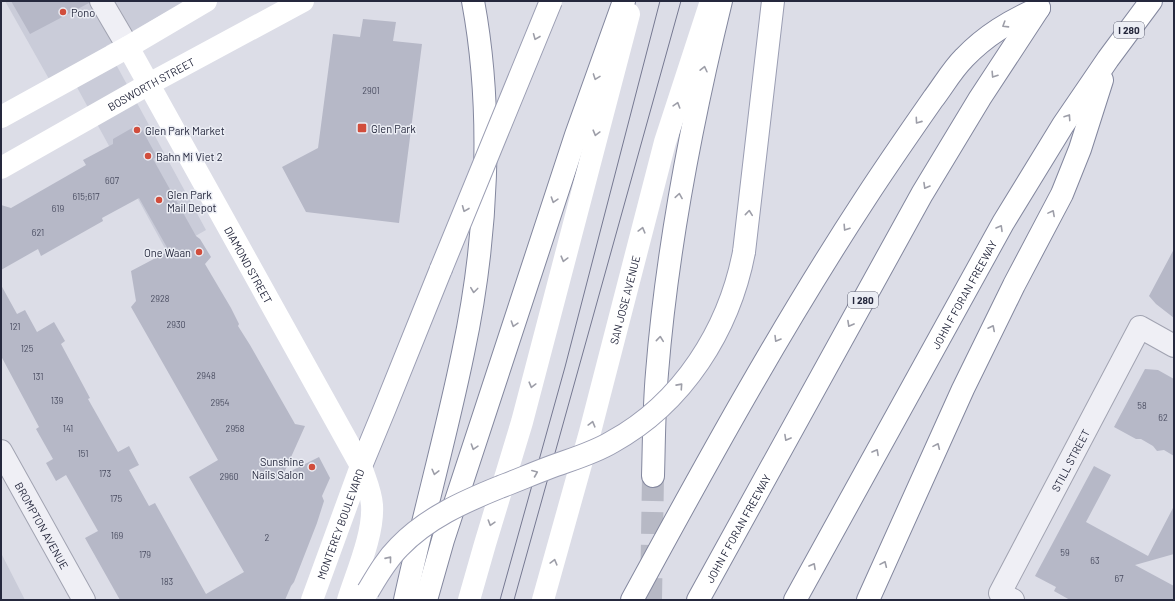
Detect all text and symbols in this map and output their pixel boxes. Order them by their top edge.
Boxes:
place label: Pono [71,6,95,19]
marker: Pono [58,7,68,17]
one-way arrow [1002,21,1009,28]
road number: I 280 [1114,22,1144,38]
one-way arrow [533,34,541,41]
street label: BOSWORTH STREET [105,54,197,113]
one-way arrow [700,66,708,72]
one-way arrow [992,71,999,78]
one-way arrow [593,74,601,81]
house number: 2901 [362,85,380,96]
one-way arrow [672,101,680,108]
one-way arrow [1063,114,1071,121]
one-way arrow [916,116,923,123]
marker: Glen Park [356,122,368,134]
place label: Glen Park [371,122,416,135]
place label: Glen Park Market [145,124,225,137]
marker: Glen Park Market [132,125,142,135]
one-way arrow [593,130,601,137]
place label: Bahn Mi Viet 2 [156,150,223,163]
marker: Bahn Mi Viet 2 [143,151,153,161]
house number: 607 [105,175,120,186]
one-way arrow [924,182,931,189]
place label: Glen Park Mail Depot [167,188,217,214]
house number: 615;617 [73,191,100,202]
one-way arrow [674,193,683,199]
marker: Glen Park Mail Depot [154,195,164,205]
one-way arrow [551,197,559,204]
house number: 619 [52,203,64,214]
one-way arrow [462,205,470,212]
one-way arrow [1047,209,1055,217]
one-way arrow [744,210,753,216]
street label: DIAMOND STREET [222,224,276,305]
one-way arrow [843,224,850,231]
one-way arrow [996,225,1003,232]
house number: 621 [32,227,44,238]
one-way arrow [637,227,646,234]
street label: JOHN F FORAN FREEWAY [928,238,999,351]
place label: One Waan [144,246,191,259]
marker: One Waan [194,247,204,257]
street label: SAN JOSE AVENUE [606,254,642,346]
one-way arrow [560,255,569,262]
one-way arrow [470,287,479,293]
road number: I 280 [848,292,878,308]
house number: 2928 [150,293,170,304]
house number: 2930 [166,319,186,330]
one-way arrow [510,320,519,327]
one-way arrow [847,320,854,327]
house number: 121 [10,321,21,332]
one-way arrow [987,325,995,332]
one-way arrow [775,335,782,342]
one-way arrow [656,336,665,342]
house number: 125 [21,343,34,354]
house number: 2948 [196,370,216,381]
house number: 131 [33,371,43,382]
one-way arrow [528,382,536,388]
one-way arrow [675,383,682,390]
house number: 139 [51,395,64,406]
house number: 2954 [210,397,230,408]
house number: 58 [1137,400,1147,411]
house number: 62 [1158,412,1168,423]
one-way arrow [587,420,595,427]
house number: 141 [63,423,73,434]
house number: 2958 [226,423,245,434]
street label: STILL STREET [1048,427,1092,494]
one-way arrow [784,434,792,441]
one-way arrow [932,443,940,450]
one-way arrow [470,444,479,451]
house number: 151 [78,448,88,459]
one-way arrow [871,449,879,456]
place label: Sunshine Nails Salon [252,455,304,481]
marker: Sunshine Nails Salon [307,462,317,472]
street label: MONTEREY BOULEVARD [314,467,366,581]
house number: 173 [99,468,111,479]
one-way arrow [431,468,440,475]
one-way arrow [532,470,539,478]
house number: 2960 [219,471,239,482]
street label: JOHN F FORAN FREEWAY [702,472,773,585]
street label: BROMPTON AVENUE [13,480,72,571]
house number: 175 [110,493,122,504]
one-way arrow [487,519,496,526]
house number: 169 [111,530,124,541]
house number: 2 [265,532,270,543]
house number: 59 [1060,547,1070,558]
house number: 179 [139,549,151,560]
house number: 63 [1090,555,1100,566]
one-way arrow [384,556,391,563]
one-way arrow [549,559,558,566]
one-way arrow [879,561,887,569]
one-way arrow [809,563,816,570]
house number: 67 [1115,573,1124,584]
house number: 183 [161,576,174,587]

